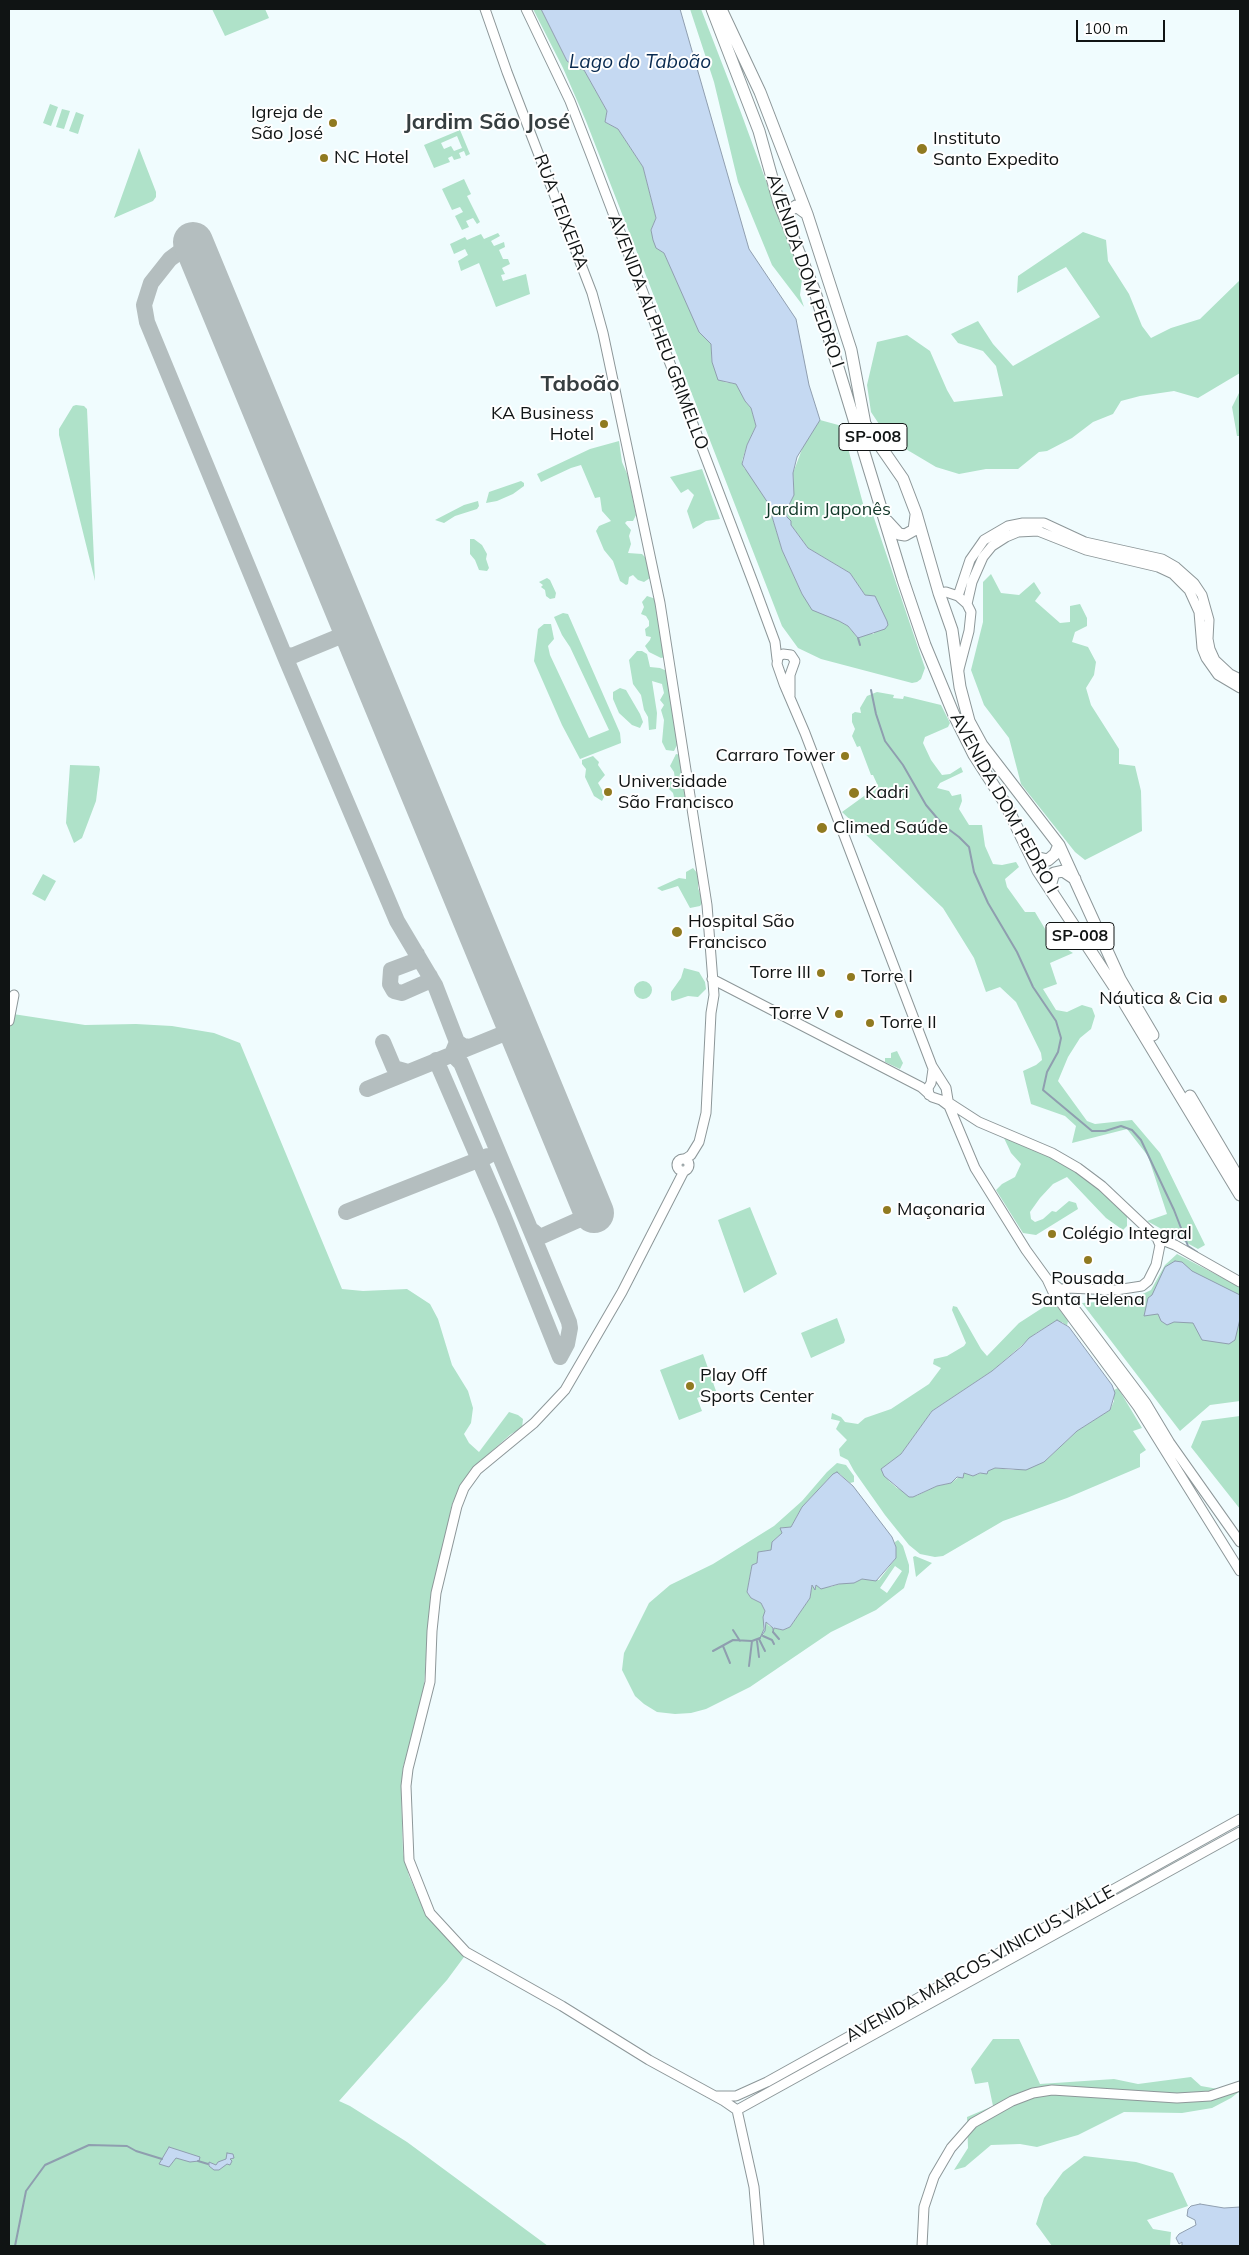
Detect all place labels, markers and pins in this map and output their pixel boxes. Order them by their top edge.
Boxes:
place label: Igreja de São José [251,102,323,144]
marker: Igreja de São José [327,117,339,129]
place label: Instituto Santo Expedito [933,128,1059,170]
marker: Instituto Santo Expedito [915,142,929,156]
place label: NC Hotel [334,147,409,169]
marker: NC Hotel [318,152,330,164]
place label: KA Business Hotel [491,403,594,446]
marker: KA Business Hotel [598,418,610,430]
place label: Carraro Tower [716,745,835,767]
marker: Carraro Tower [839,750,851,762]
place label: Universidade São Francisco [618,771,734,814]
place label: Kadri [865,782,909,804]
marker: Universidade São Francisco [602,786,614,798]
marker: Kadri [847,786,861,800]
place label: Climed Saúde [833,817,948,839]
marker: Climed Saúde [815,821,829,835]
place label: Hospital São Francisco [688,911,794,954]
marker: Hospital São Francisco [670,925,684,939]
place label: Torre III [750,962,811,984]
place label: Torre I [861,966,913,988]
marker: Torre III [815,967,827,979]
marker: Torre I [845,971,857,983]
place label: Náutica & Cia [1099,988,1213,1010]
marker: Náutica & Cia [1217,993,1229,1005]
place label: Torre V [769,1003,829,1025]
marker: Torre V [833,1008,845,1020]
place label: Torre II [880,1012,937,1034]
marker: Torre II [864,1017,876,1029]
place label: Maçonaria [897,1199,985,1221]
marker: Maçonaria [881,1204,893,1216]
place label: Colégio Integral [1062,1223,1192,1245]
marker: Colégio Integral [1046,1228,1058,1240]
marker: Pousada Santa Helena [1082,1254,1094,1266]
place label: Pousada Santa Helena [1031,1268,1145,1310]
place label: Play Off Sports Center [700,1365,814,1408]
marker: Play Off Sports Center [684,1380,696,1392]

